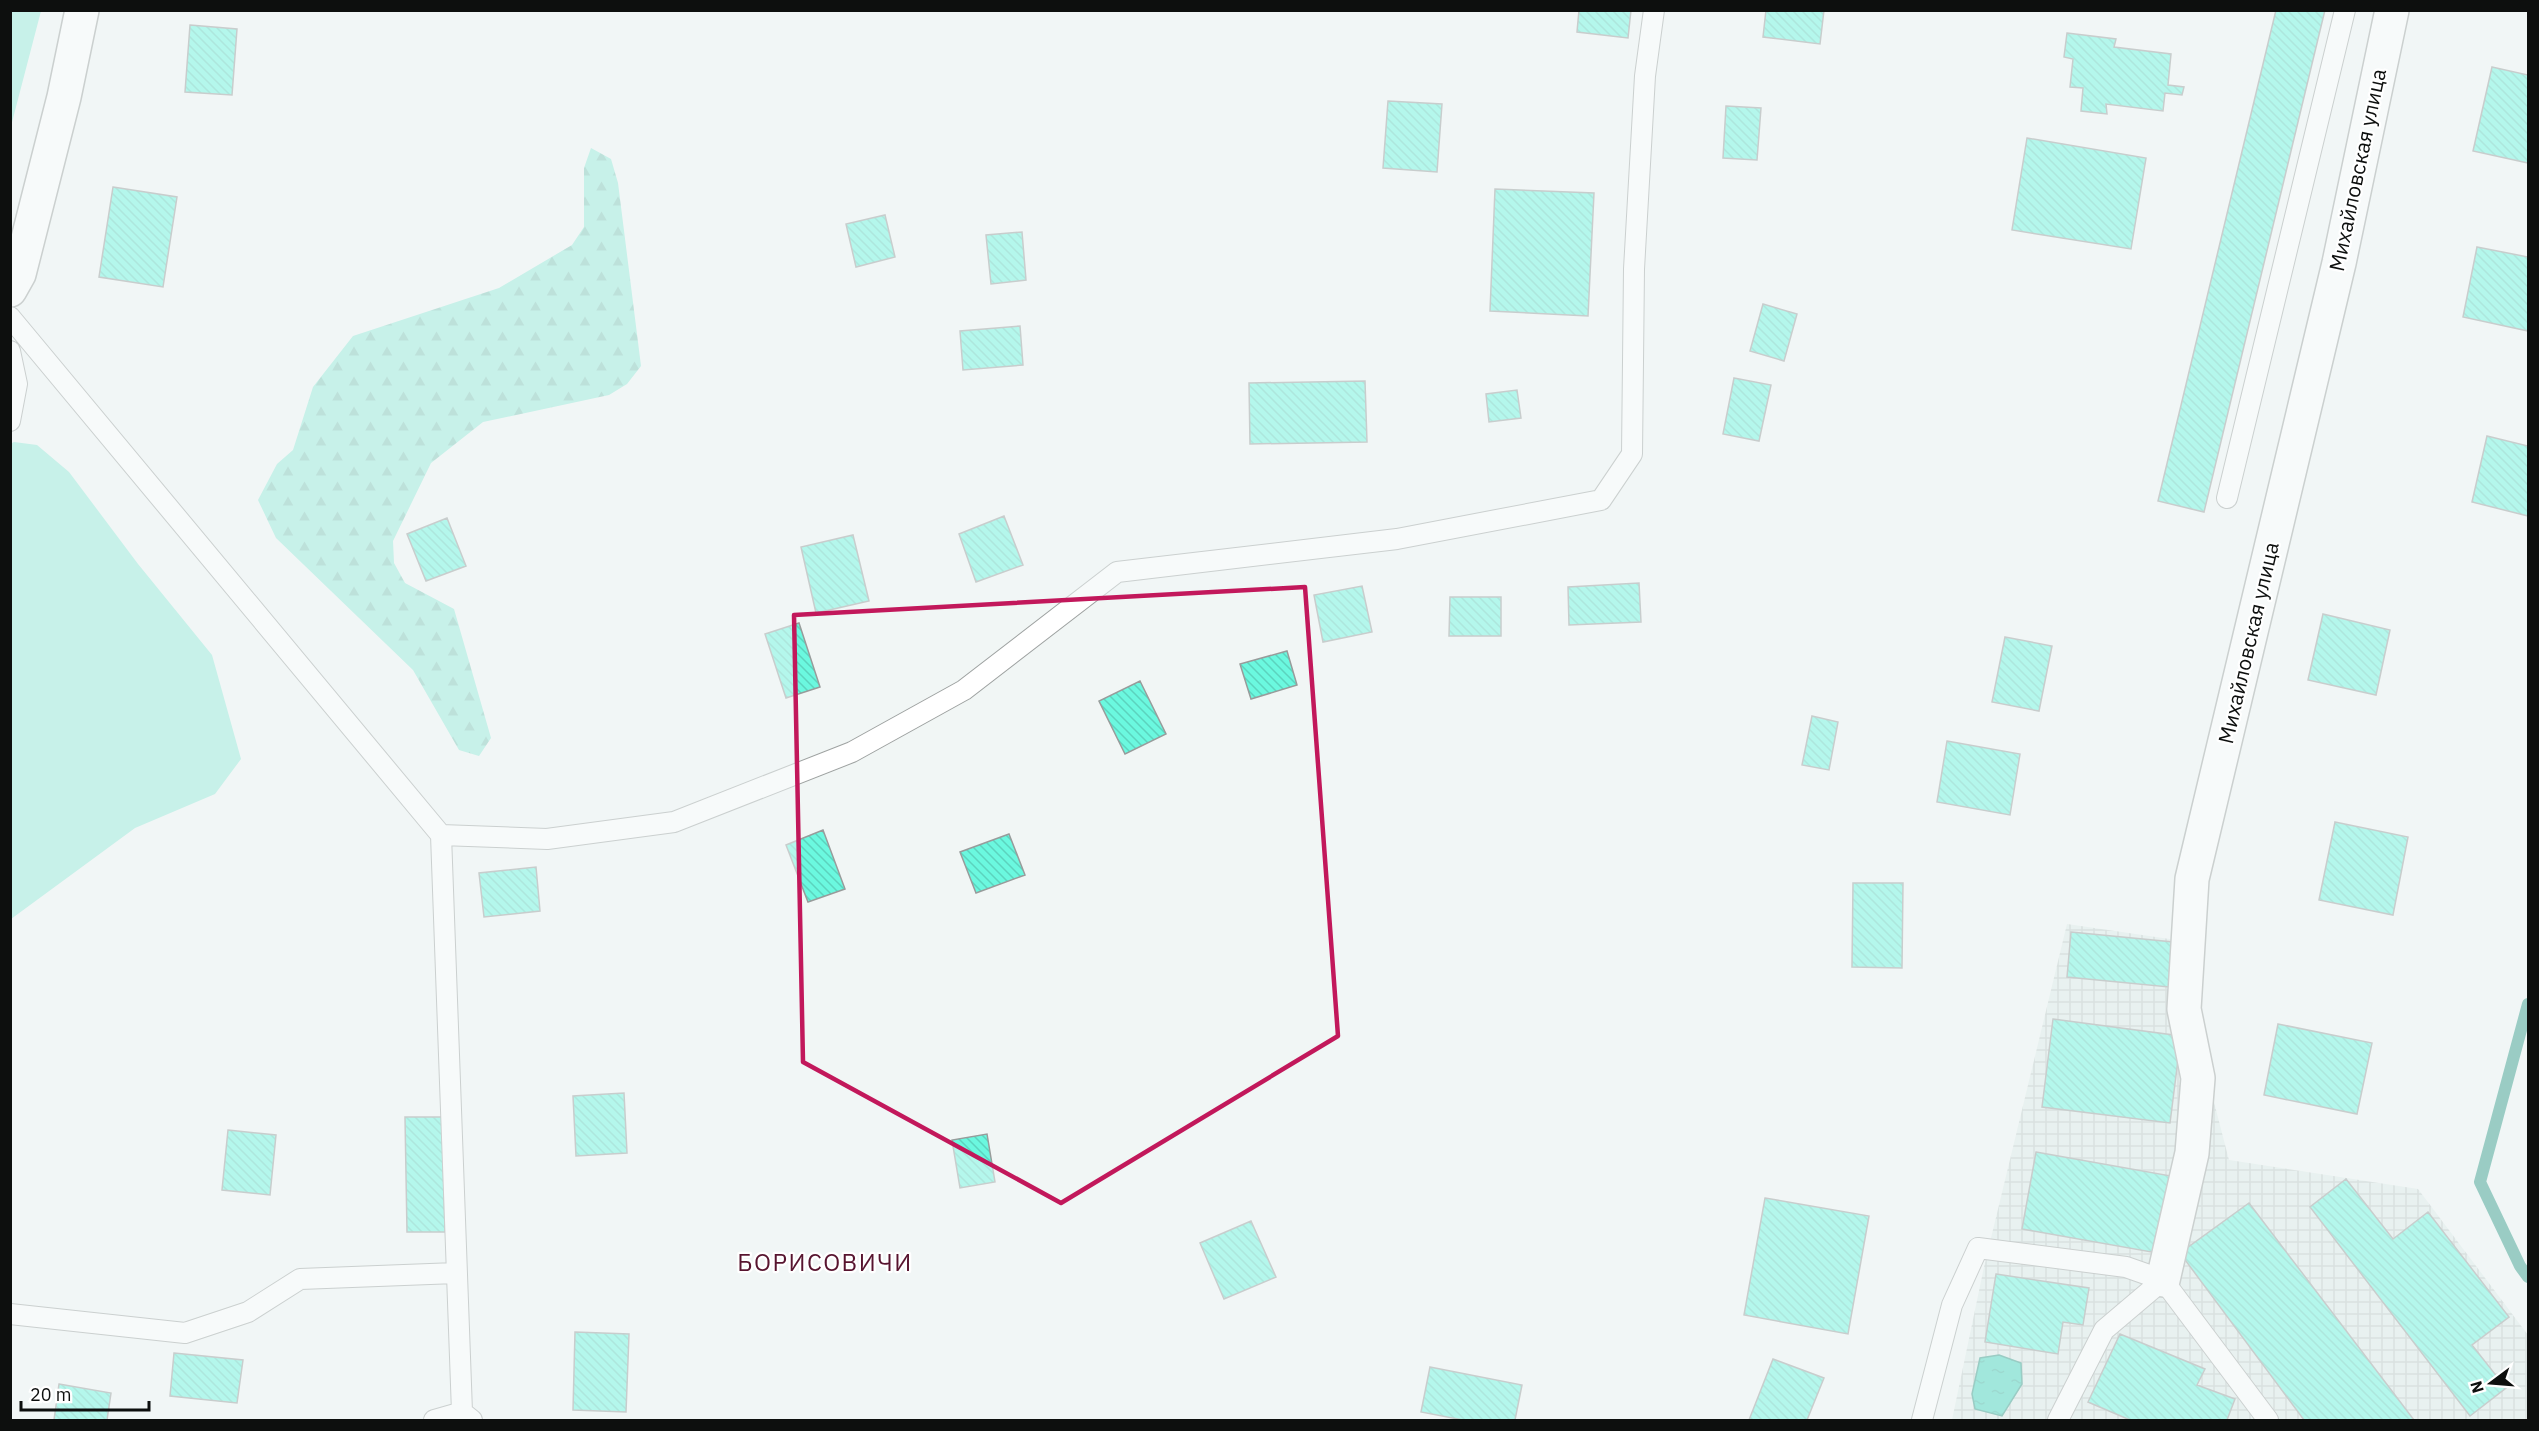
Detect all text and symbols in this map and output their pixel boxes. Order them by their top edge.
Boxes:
street label: Михайловская улица [2322,66,2392,274]
street label: Михайловская улица [2211,539,2285,746]
district label: БОРИСОВИЧИ [737,1246,913,1278]
north arrow [2461,1353,2521,1413]
scale bar [21,1374,148,1412]
text: N [2465,1379,2488,1395]
text: 20 m [30,1383,72,1406]

